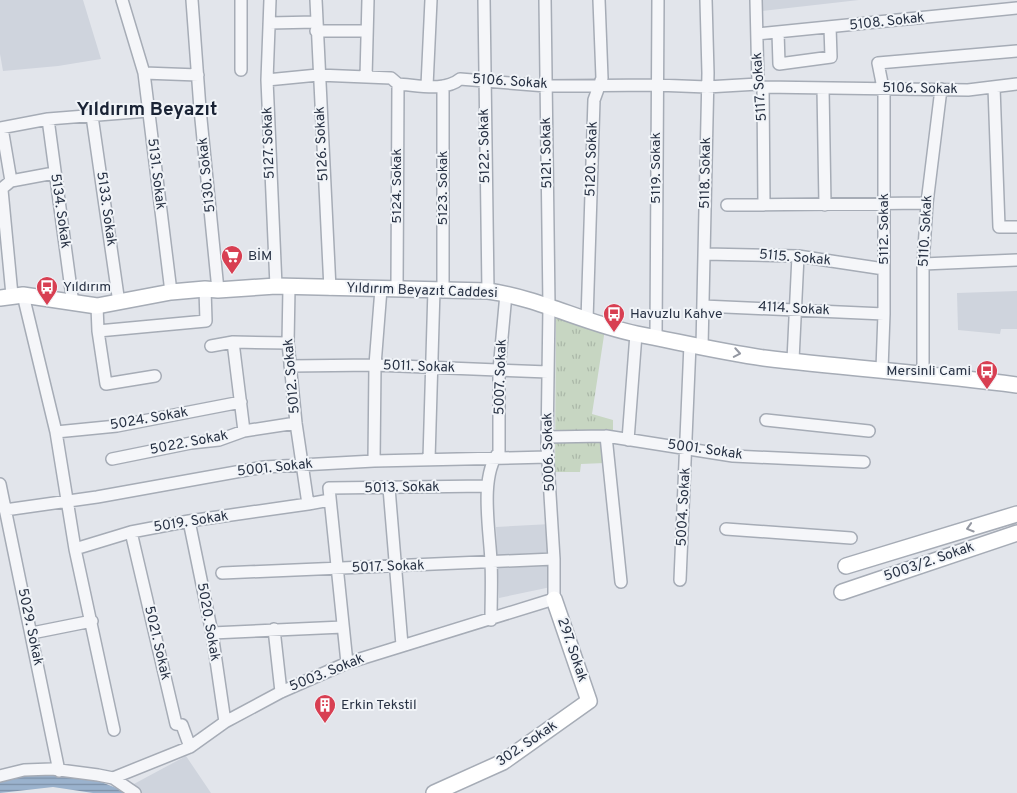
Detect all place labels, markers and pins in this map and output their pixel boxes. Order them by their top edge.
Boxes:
supermarket icon: BİM [220,244,244,275]
place label: BİM [248,247,272,265]
bus stop icon: Yıldırım [35,275,59,306]
place label: Yıldırım [63,279,111,296]
bus stop icon: Havuzlu Kahve [602,302,626,333]
place label: Havuzlu Kahve [630,306,723,323]
bus stop icon: Mersinli Cami [975,359,999,390]
place label: Mersinli Cami [886,363,971,380]
building icon: Erkin Tekstil [313,693,337,724]
place label: Erkin Tekstil [341,697,417,714]

